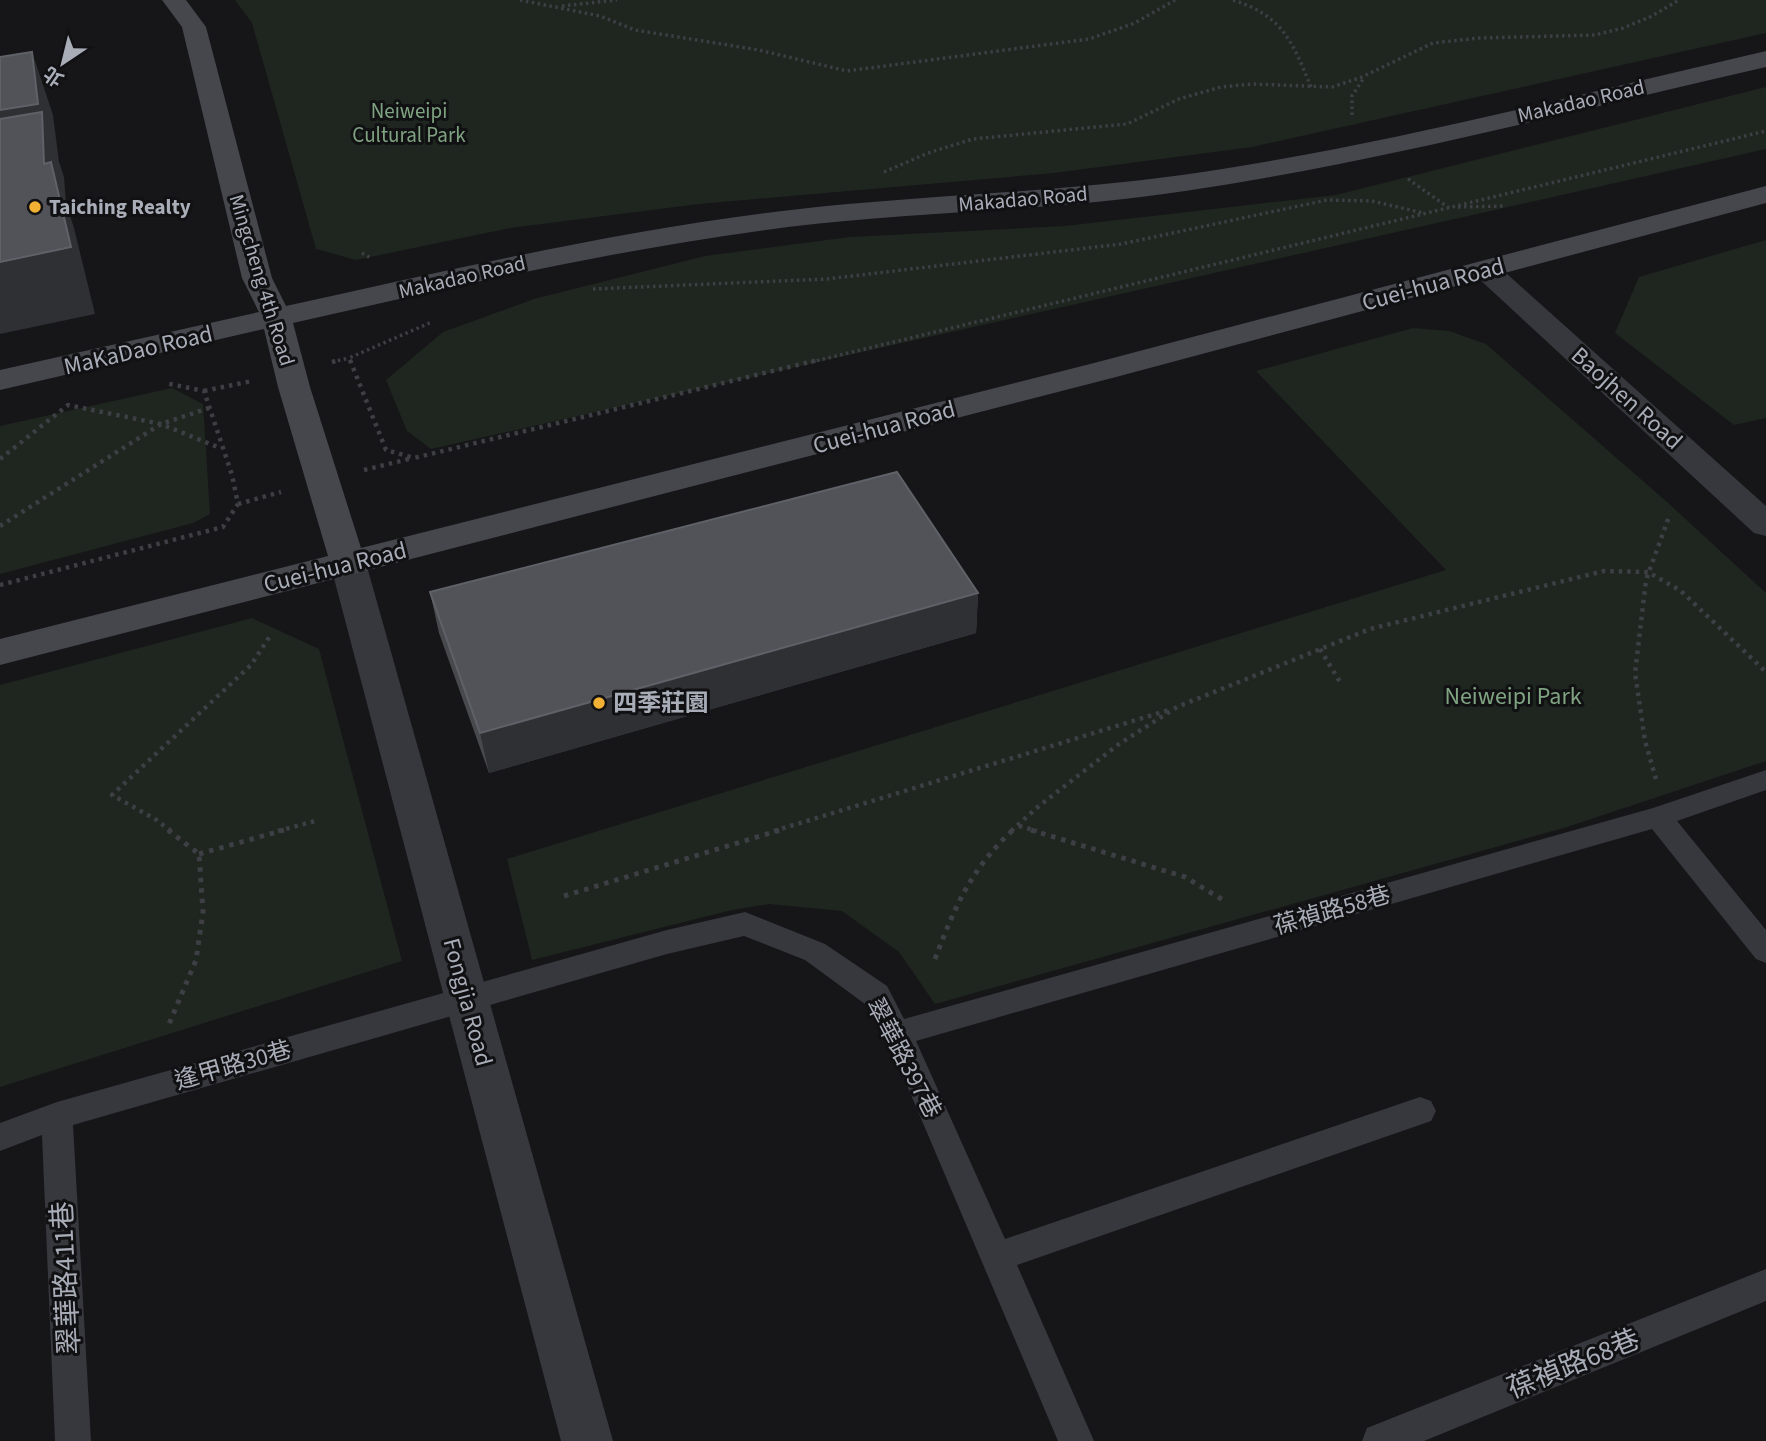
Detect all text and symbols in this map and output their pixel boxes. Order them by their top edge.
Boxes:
north arrow [28,28,98,98]
text: 北 [39,59,70,92]
street label: Makadao Road [1515,72,1647,130]
park label: Neiweipi Cultural Park [352,96,466,150]
street label: Makadao Road [957,178,1089,220]
street label: Mingcheng 4th Road [222,190,302,370]
place label: Taiching Realty [49,192,191,222]
marker: Taiching Realty [27,199,43,215]
street label: Makadao Road [396,248,528,306]
street label: Cuei-hua Road [1358,249,1508,320]
street label: MaKaDao Road [60,316,216,385]
street label: Baojhen Road [1563,339,1690,458]
street label: Cuei-hua Road [809,392,959,463]
street label: Cuei-hua Road [260,533,410,602]
park label: Neiweipi Park [1444,679,1582,714]
place label: 四季莊園 [613,686,709,721]
marker: 四季莊園 [591,695,607,711]
street label: 葆禎路58巷 [1270,877,1395,944]
street label: Fongjia Road [434,934,501,1070]
street label: 翠華路397巷 [857,992,950,1125]
street label: 逢甲路30巷 [171,1032,296,1099]
street label: 翠華路411巷 [42,1200,90,1356]
street label: 葆禎路68巷 [1501,1319,1646,1409]

